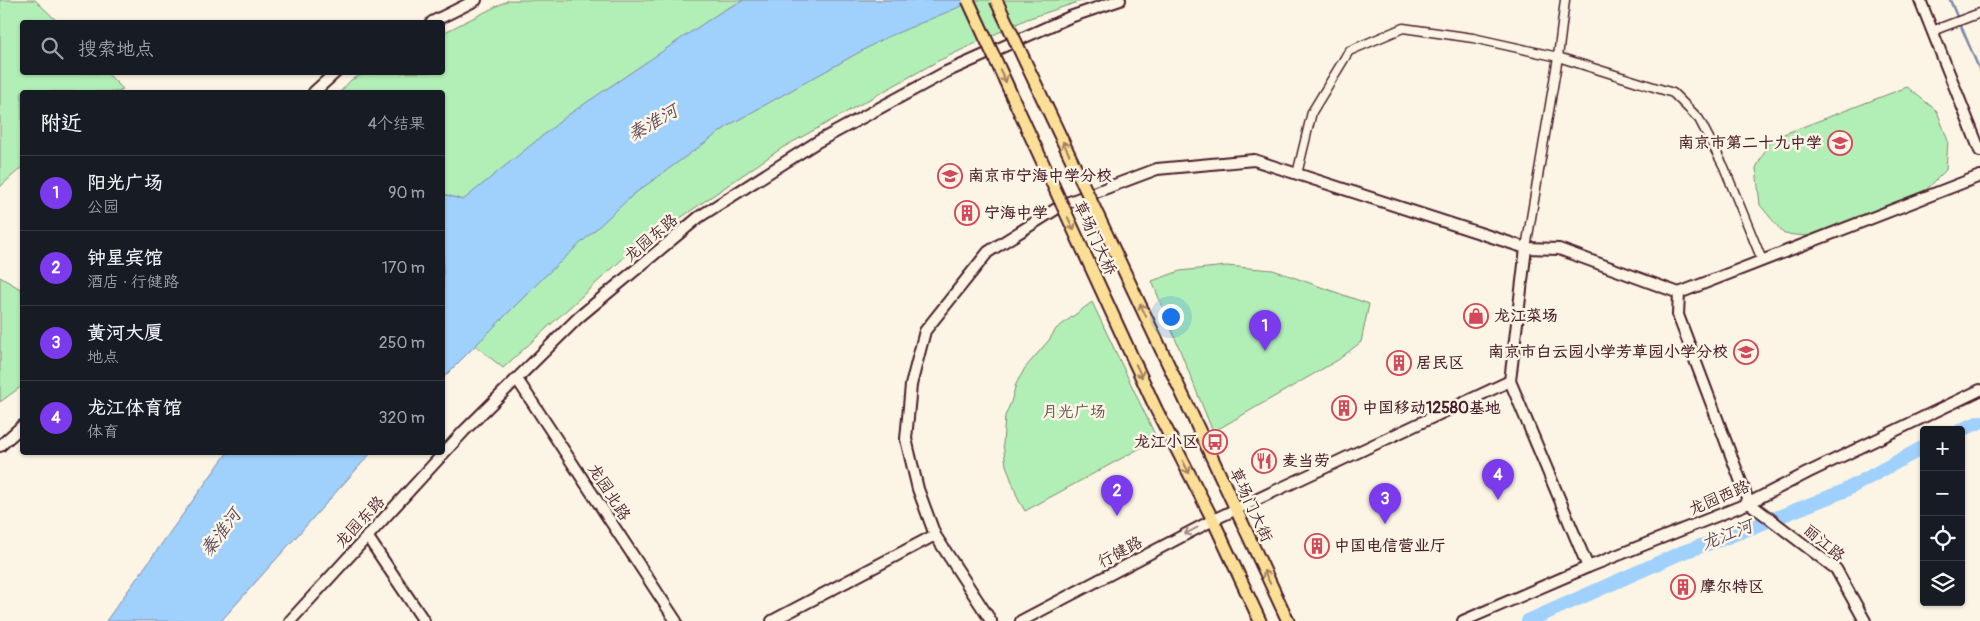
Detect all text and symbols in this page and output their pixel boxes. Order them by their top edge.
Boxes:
search box [20,20,445,75]
icon: search [38,34,66,62]
text: 搜索地点 [78,37,154,61]
one-way arrow [998,68,1008,83]
water label: 秦淮河 [624,98,685,146]
text: 附近 [40,110,82,137]
text: 4个结果 [368,114,425,134]
school or university icon: 南京市第二十九中学 [1827,130,1853,156]
place label: 南京市第二十九中学 [1678,133,1822,153]
one-way arrow [1060,140,1070,155]
school or university icon: 南京市宁海中学分校 [937,163,963,189]
place label: 南京市宁海中学分校 [968,166,1112,186]
text: 阳光广场 [87,171,163,195]
text: 1 [53,183,59,203]
text: 90 m [388,183,425,203]
text: 公园 [87,197,119,217]
street label: 草场门大桥 [1069,198,1121,278]
building icon: 宁海中学 [954,200,980,226]
place label: 宁海中学 [984,203,1048,223]
street label: 龙园东路 [620,210,682,266]
one-way arrow [1066,216,1076,231]
text: 钟星宾馆 [87,246,163,270]
text: 2 [52,258,60,278]
text: 170 m [382,258,425,278]
text: 酒店 · 行健路 [87,272,179,292]
one-way arrow [1137,303,1147,318]
shop icon: 龙江菜场 [1463,303,1489,329]
your location [1158,304,1184,330]
place label: 龙江菜场 [1494,306,1558,326]
pin: 1 [1249,310,1281,351]
text: 黄河大厦 [87,321,163,345]
text: 3 [52,333,60,353]
text: 250 m [379,333,425,353]
school or university icon: 南京市白云园小学芳草园小学分校 [1733,339,1759,365]
place label: 南京市白云园小学芳草园小学分校 [1488,342,1728,362]
text: 地点 [87,347,119,367]
building icon: 居民区 [1386,350,1412,376]
place label: 居民区 [1416,353,1464,373]
one-way arrow [1134,363,1144,378]
building icon: 中国移动12580基地 [1331,395,1357,421]
text: 龙江体育馆 [87,396,182,420]
place label: 中国移动12580基地 [1362,398,1501,418]
park label: 月光广场 [1042,402,1106,422]
text: 4 [51,408,61,428]
text: 320 m [379,408,425,428]
text: 体育 [87,422,119,442]
map controls [1920,426,1965,606]
button: + [1920,426,1965,471]
bus stop icon: 龙江小区 [1202,429,1228,455]
place label: 龙江小区 [1134,432,1198,452]
restaurant icon: 麦当劳 [1251,448,1277,474]
place label: 麦当劳 [1282,451,1330,471]
pin: 4 [1482,459,1514,500]
street label: 龙园北路 [583,460,635,524]
one-way arrow [1181,460,1191,475]
street label: 草场门大街 [1225,465,1277,545]
button: − [1920,471,1965,516]
pin: 2 [1101,475,1133,516]
street label: 龙园西路 [1686,476,1752,520]
pin: 3 [1369,483,1401,524]
street label: 龙园东路 [331,492,389,552]
water label: 秦淮河 [196,502,248,561]
water label: 龙江河 [1698,514,1759,555]
button: locate [1920,516,1965,561]
street label: 丽江路 [1799,520,1849,566]
one-way arrow [1184,527,1199,536]
street label: 行健路 [1094,532,1146,572]
building icon: 中国电信营业厅 [1304,533,1330,559]
place label: 中国电信营业厅 [1334,536,1446,556]
button: layers [1920,561,1965,606]
one-way arrow [1261,570,1271,585]
building icon: 摩尔特区 [1670,574,1696,600]
place label: 摩尔特区 [1700,577,1764,597]

